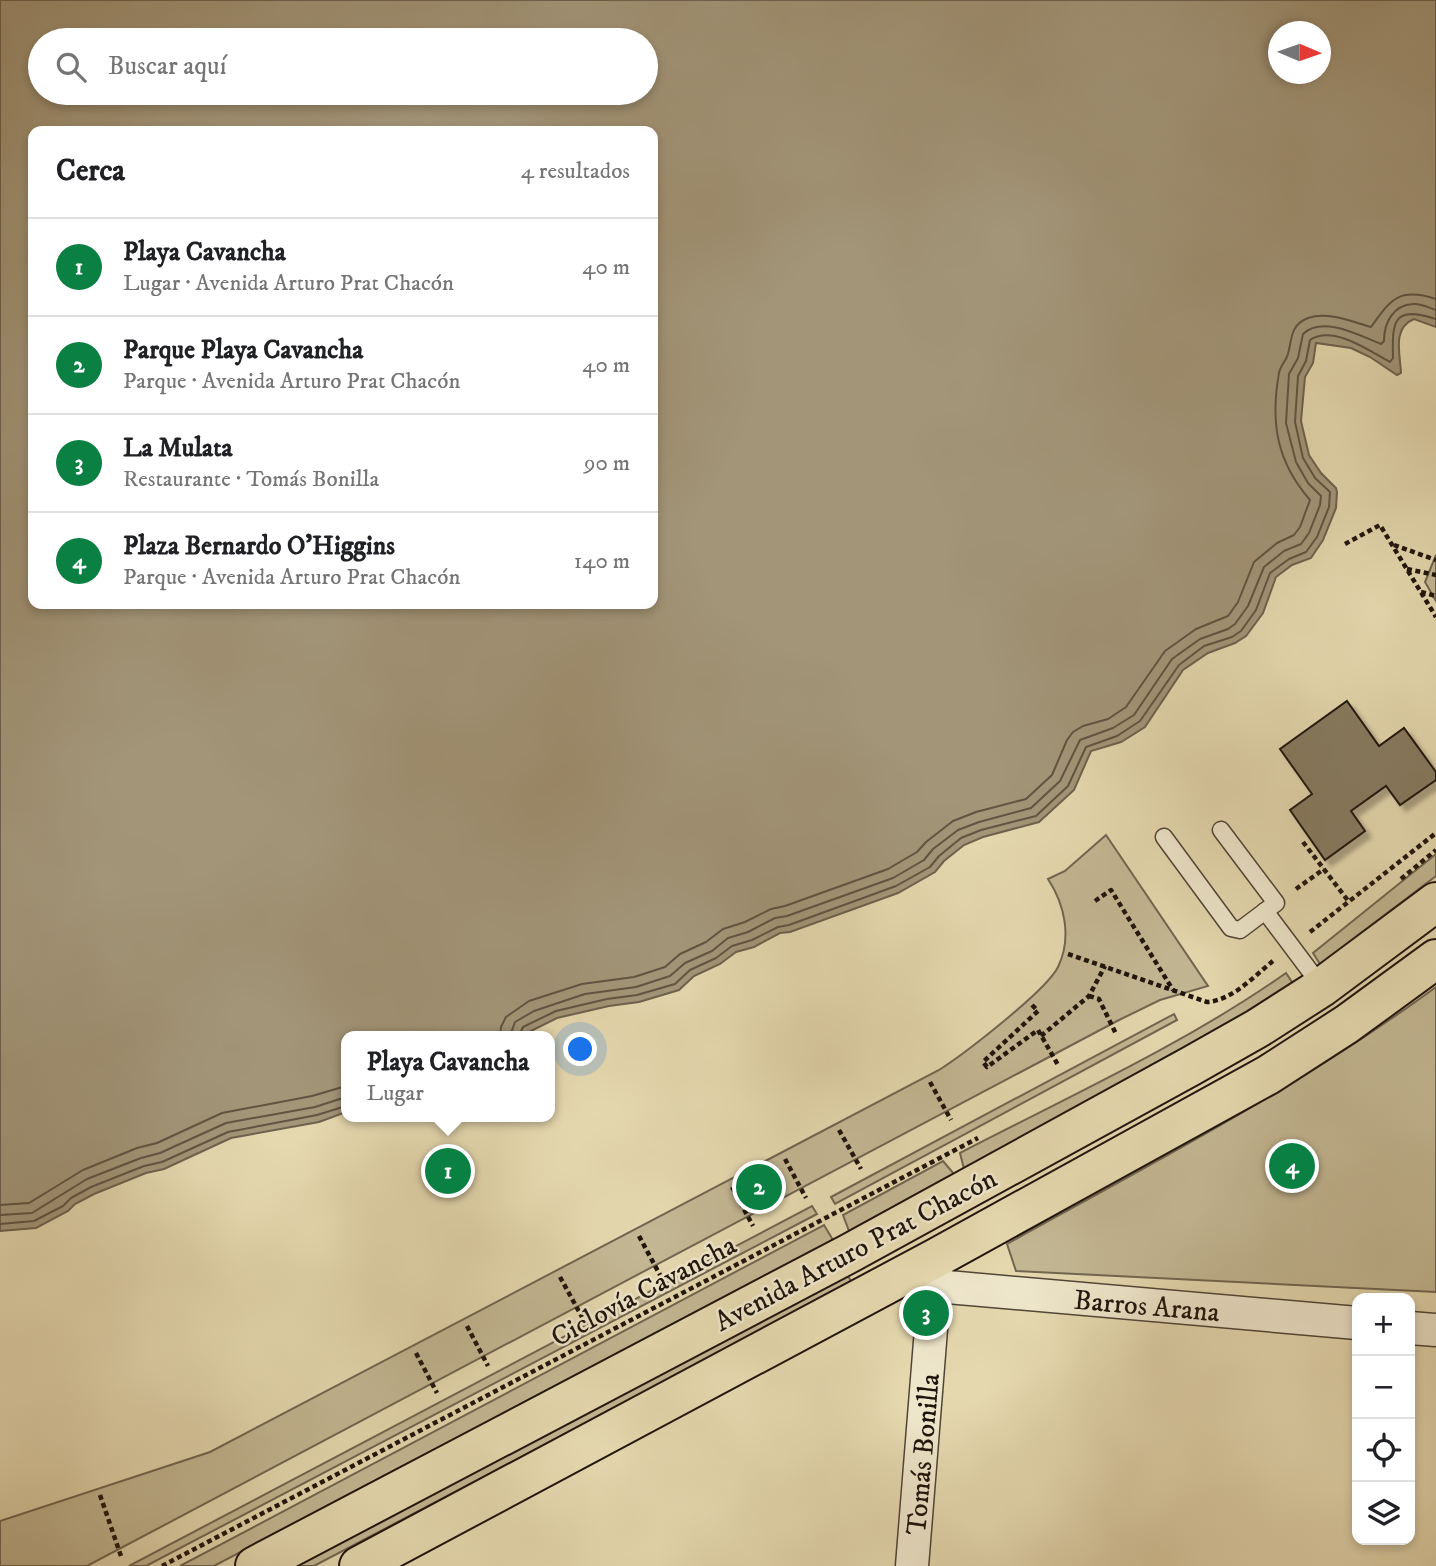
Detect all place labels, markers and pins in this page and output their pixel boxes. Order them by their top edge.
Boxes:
pin: 4 [1269,1140,1315,1192]
pin: 1 [425,1145,471,1197]
pin: 2 [736,1161,782,1213]
pin: 3 [903,1287,949,1339]

